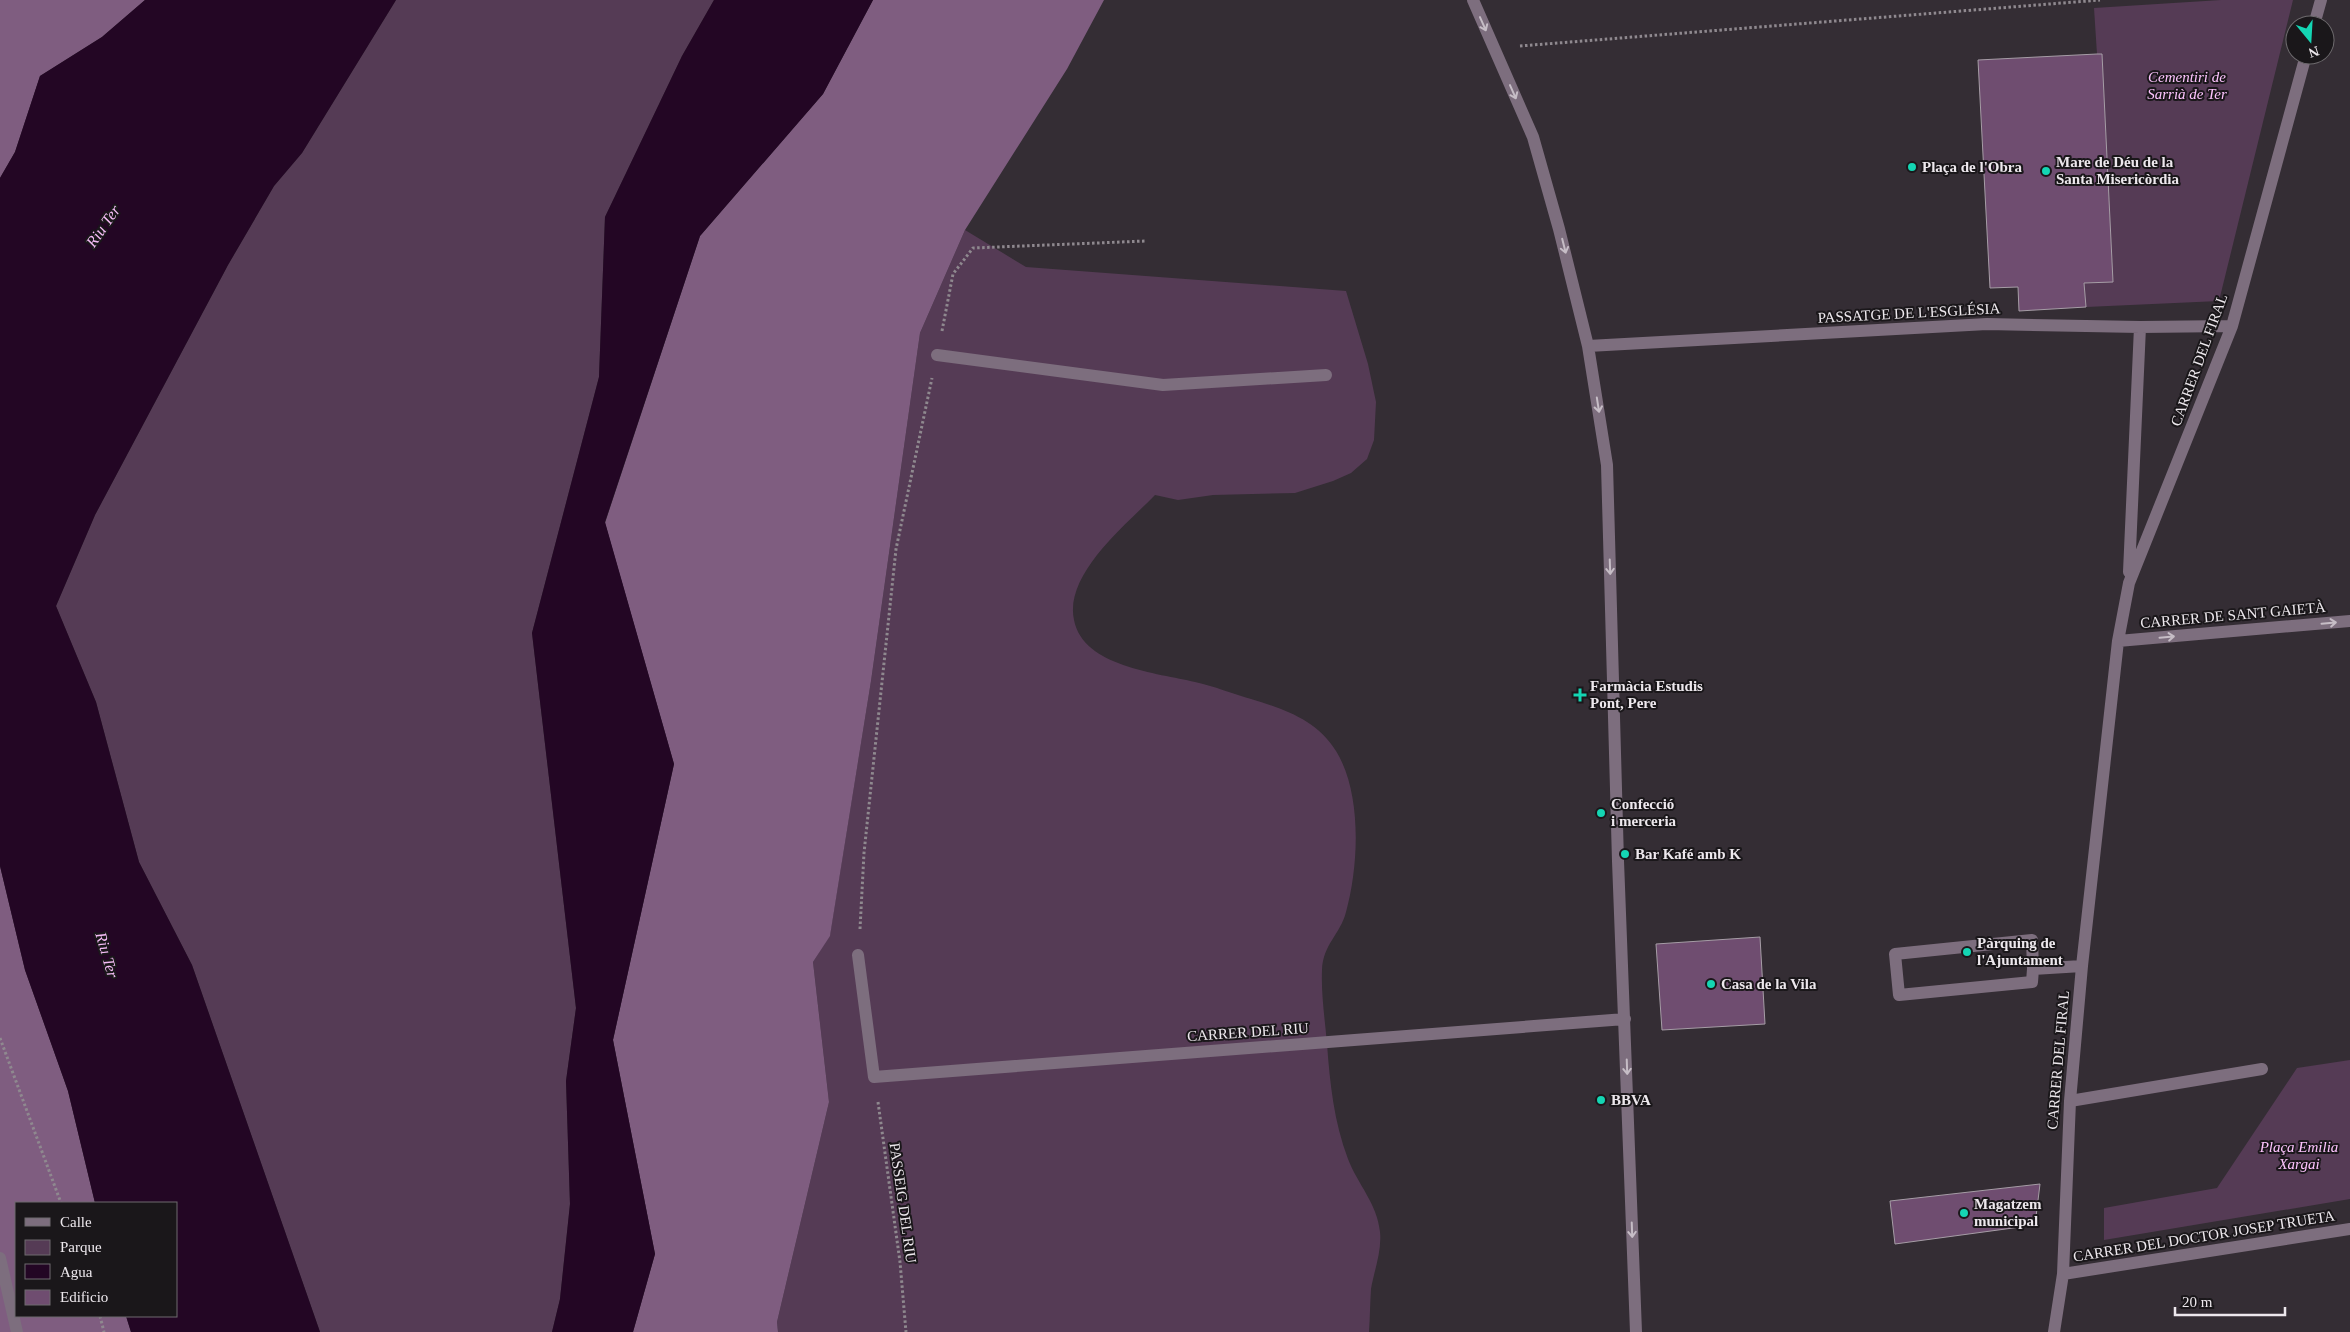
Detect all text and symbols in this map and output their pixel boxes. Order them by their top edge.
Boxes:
north arrow [2285,15,2335,65]
one-way arrow [1479,16,1489,31]
text: N [2307,43,2321,61]
park label: Cementiri de Sarrià de Ter [2147,69,2227,102]
one-way arrow [1509,84,1519,99]
place label: Mare de Déu de la Santa Misericòrdia [2056,154,2179,187]
place label: Plaça de l'Obra [1922,159,2022,175]
marker: Plaça de l'Obra [1906,161,1918,173]
marker: Mare de Déu de la Santa Misericòrdia [2040,165,2052,177]
water label: Riu Ter [82,201,124,251]
one-way arrow [1560,238,1569,254]
street label: CARRER DEL FIRAL [2168,292,2230,428]
street label: PASSATGE DE L'ESGLÉSIA [1817,300,2001,326]
one-way arrow [1593,397,1603,413]
one-way arrow [1606,559,1615,575]
street label: CARRER DE SANT GAIETÀ [2140,599,2326,631]
one-way arrow [2320,618,2336,628]
one-way arrow [2158,632,2174,642]
place label: Farmàcia Estudis Pont, Pere [1590,678,1703,711]
marker: Farmàcia Estudis Pont, Pere [1574,689,1586,701]
place label: Confecció i merceria [1611,796,1677,829]
marker: Confecció i merceria [1595,807,1607,819]
place label: Bar Kafé amb K [1635,846,1741,862]
marker: Bar Kafé amb K [1619,848,1631,860]
water label: Riu Ter [92,929,122,981]
place label: Pàrquing de l'Ajuntament [1977,935,2063,968]
marker: Pàrquing de l'Ajuntament [1961,946,1973,958]
place label: Casa de la Vila [1721,976,1817,992]
marker: Casa de la Vila [1705,978,1717,990]
street label: CARRER DEL FIRAL [2044,990,2072,1130]
street label: CARRER DEL RIU [1187,1020,1310,1044]
one-way arrow [1622,1059,1631,1075]
place label: BBVA [1611,1092,1651,1108]
marker: BBVA [1595,1094,1607,1106]
park label: Plaça Emilia Xargai [2259,1139,2338,1172]
street label: PASSEIG DEL RIU [887,1142,919,1264]
place label: Magatzem municipal [1974,1196,2042,1229]
legend [15,1202,178,1317]
marker: Magatzem municipal [1958,1207,1970,1219]
street label: CARRER DEL DOCTOR JOSEP TRUETA [2072,1207,2336,1265]
text: Calle [60,1214,92,1230]
one-way arrow [1628,1221,1637,1237]
text: Parque [60,1239,102,1255]
text: Agua [60,1264,93,1280]
scale bar [2175,1284,2285,1316]
text: Edificio [60,1289,108,1305]
text: 20 m [2182,1294,2213,1310]

